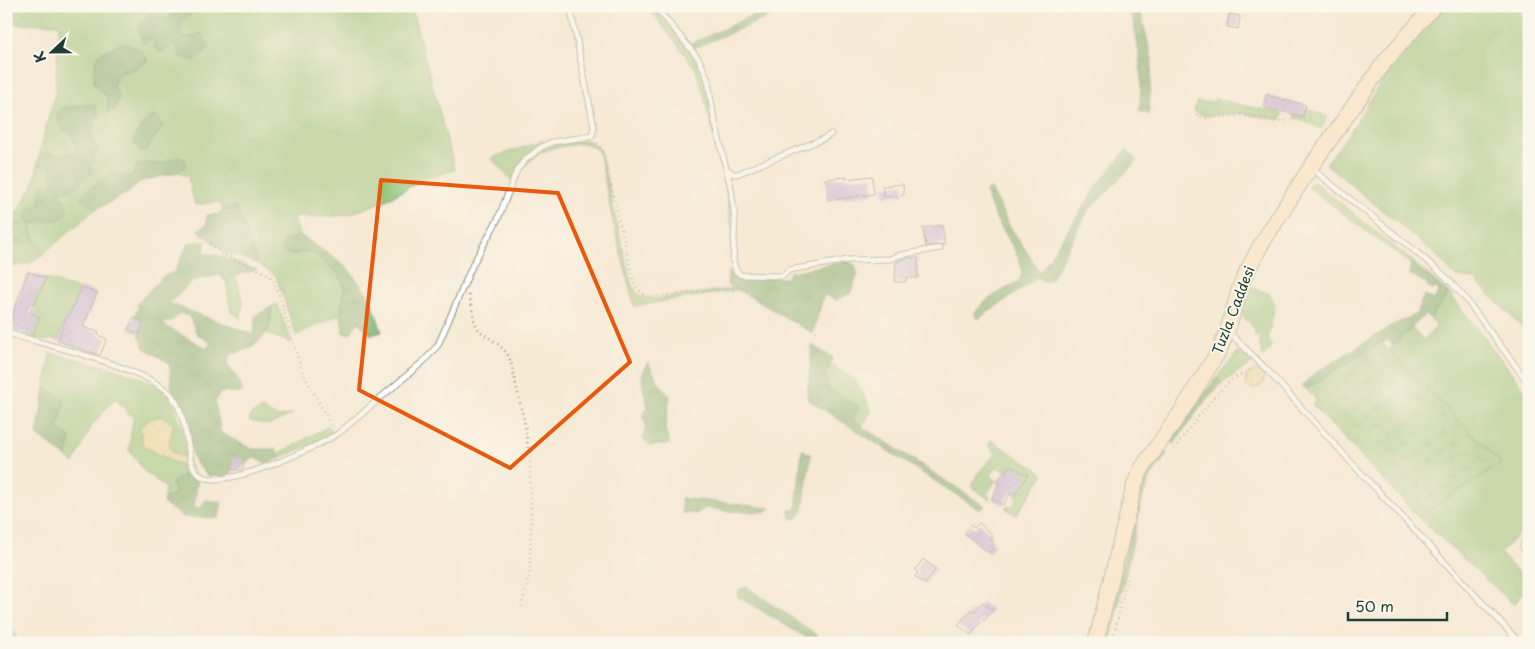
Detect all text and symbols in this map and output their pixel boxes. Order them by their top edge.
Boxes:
north arrow [28,28,78,78]
text: K [28,48,51,66]
street label: Tuzla Caddesi [1206,263,1260,357]
scale bar [1348,589,1446,621]
text: 50 m [1355,594,1394,617]

